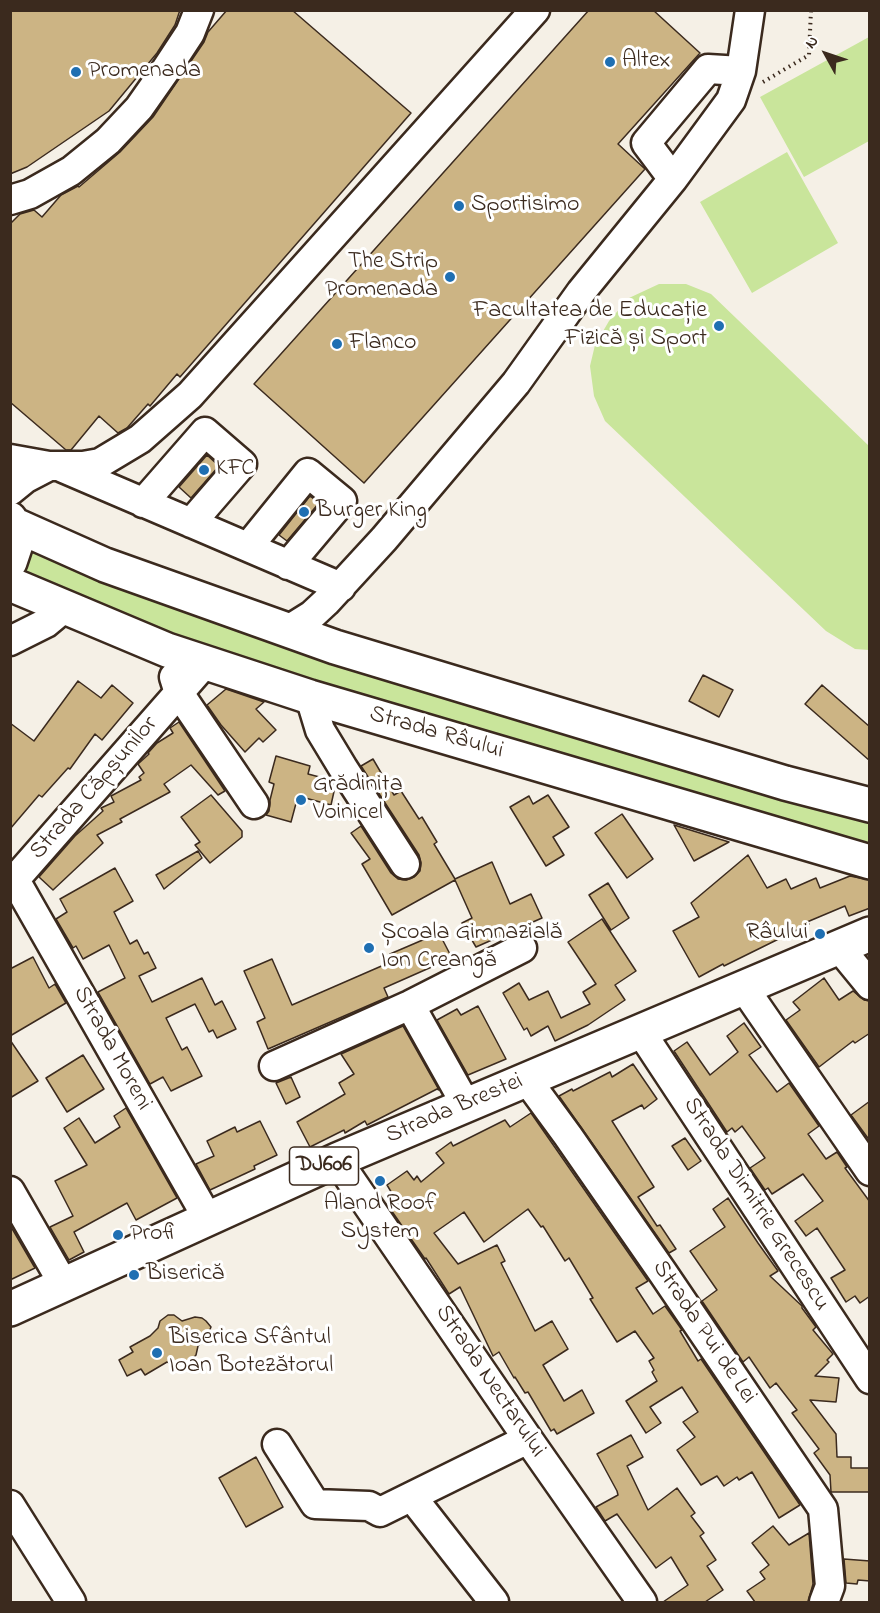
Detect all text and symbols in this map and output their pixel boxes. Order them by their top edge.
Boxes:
north arrow [796,24,856,84]
text: N [800,31,825,54]
place label: Altex [622,48,670,76]
marker: Altex [603,55,617,69]
place label: Promenada [88,58,201,86]
marker: Promenada [69,65,83,79]
place label: Sportisimo [471,192,579,220]
marker: Sportisimo [452,199,466,213]
place label: The Strip Promenada [325,249,438,305]
marker: The Strip Promenada [443,270,457,284]
place label: Facultatea de Educație Fizică și Sport [473,298,707,354]
marker: Facultatea de Educație Fizică și Sport [712,319,726,333]
place label: Flanco [349,330,417,358]
marker: Flanco [330,337,344,351]
place label: KFC [216,456,254,484]
marker: KFC [197,463,211,477]
place label: Burger King [316,498,427,526]
marker: Burger King [297,505,311,519]
street label: Strada Râului [366,701,506,767]
street label: Strada Căpșunilor [25,711,165,867]
place label: Grădinița Voinicel [313,772,403,828]
marker: Grădinița Voinicel [294,793,308,807]
place label: Școala Gimnazială Ion Creangă [381,920,562,976]
place label: Râului [746,920,808,948]
marker: Râului [813,927,827,941]
marker: Școala Gimnazială Ion Creangă [362,941,376,955]
street label: Strada Moreni [65,982,157,1116]
street label: Strada Brestei [382,1068,528,1152]
street label: Strada Dimitrie Grecescu [675,1093,835,1317]
road number: DJ606 [290,1147,358,1185]
marker: Aland Roof System [373,1174,387,1188]
place label: Aland Roof System [324,1191,436,1247]
place label: Profi [130,1221,178,1249]
marker: Profi [111,1228,125,1242]
street label: Strada Pui de Lei [644,1256,762,1410]
place label: Biserică [146,1261,224,1289]
marker: Biserică [127,1268,141,1282]
street label: Strada Nectarului [427,1300,551,1464]
place label: Biserica Sfântul Ioan Botezătorul [169,1325,333,1381]
marker: Biserica Sfântul Ioan Botezătorul [150,1346,164,1360]

